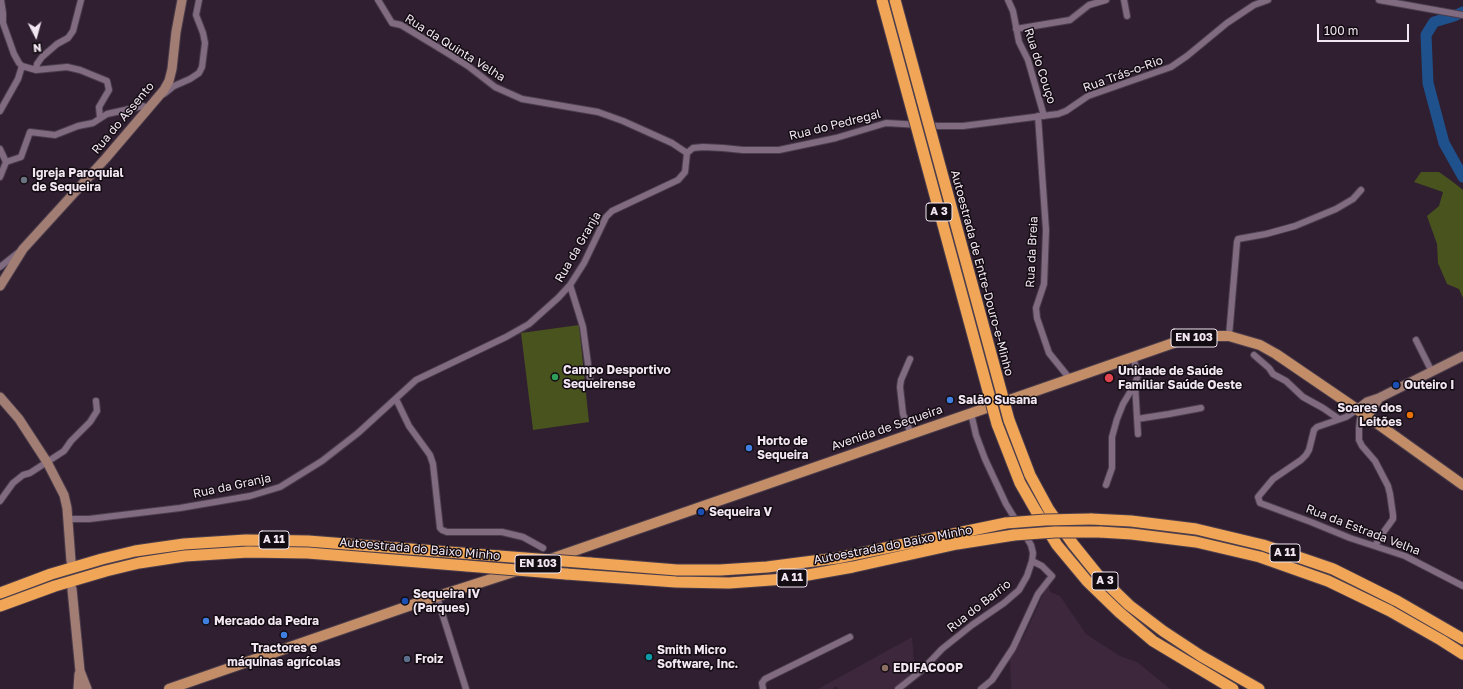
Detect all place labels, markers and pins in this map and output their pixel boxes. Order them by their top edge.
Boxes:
place label: Igreja Paroquial de Sequeira [32,166,124,194]
marker: Igreja Paroquial de Sequeira [19,175,29,185]
place label: Campo Desportivo Sequeirense [563,363,671,391]
place label: Unidade de Saúde Familiar Saúde Oeste [1118,364,1242,392]
marker: Campo Desportivo Sequeirense [550,372,560,382]
marker: Unidade de Saúde Familiar Saúde Oeste [1103,372,1115,384]
place label: Outeiro I [1404,378,1454,392]
marker: Outeiro I [1391,380,1401,390]
place label: Salão Susana [958,393,1037,407]
marker: Salão Susana [945,395,955,405]
place label: Soares dos Leitões [1337,401,1402,429]
marker: Soares dos Leitões [1405,410,1415,420]
place label: Horto de Sequeira [757,434,808,462]
marker: Horto de Sequeira [744,443,754,453]
place label: Sequeira V [709,505,772,519]
marker: Sequeira V [696,507,706,517]
place label: Sequeira IV (Parques) [413,587,480,615]
marker: Sequeira IV (Parques) [400,596,410,606]
place label: Mercado da Pedra [214,614,319,628]
marker: Mercado da Pedra [201,616,211,626]
marker: Tractores e máquinas agrícolas [279,630,289,640]
place label: Tractores e máquinas agrícolas [227,641,341,669]
place label: Smith Micro Software, Inc. [657,643,738,671]
place label: Froiz [415,652,443,666]
marker: Smith Micro Software, Inc. [644,652,654,662]
marker: Froiz [402,654,412,664]
place label: EDIFACOOP [893,661,963,675]
marker: EDIFACOOP [880,663,890,673]

